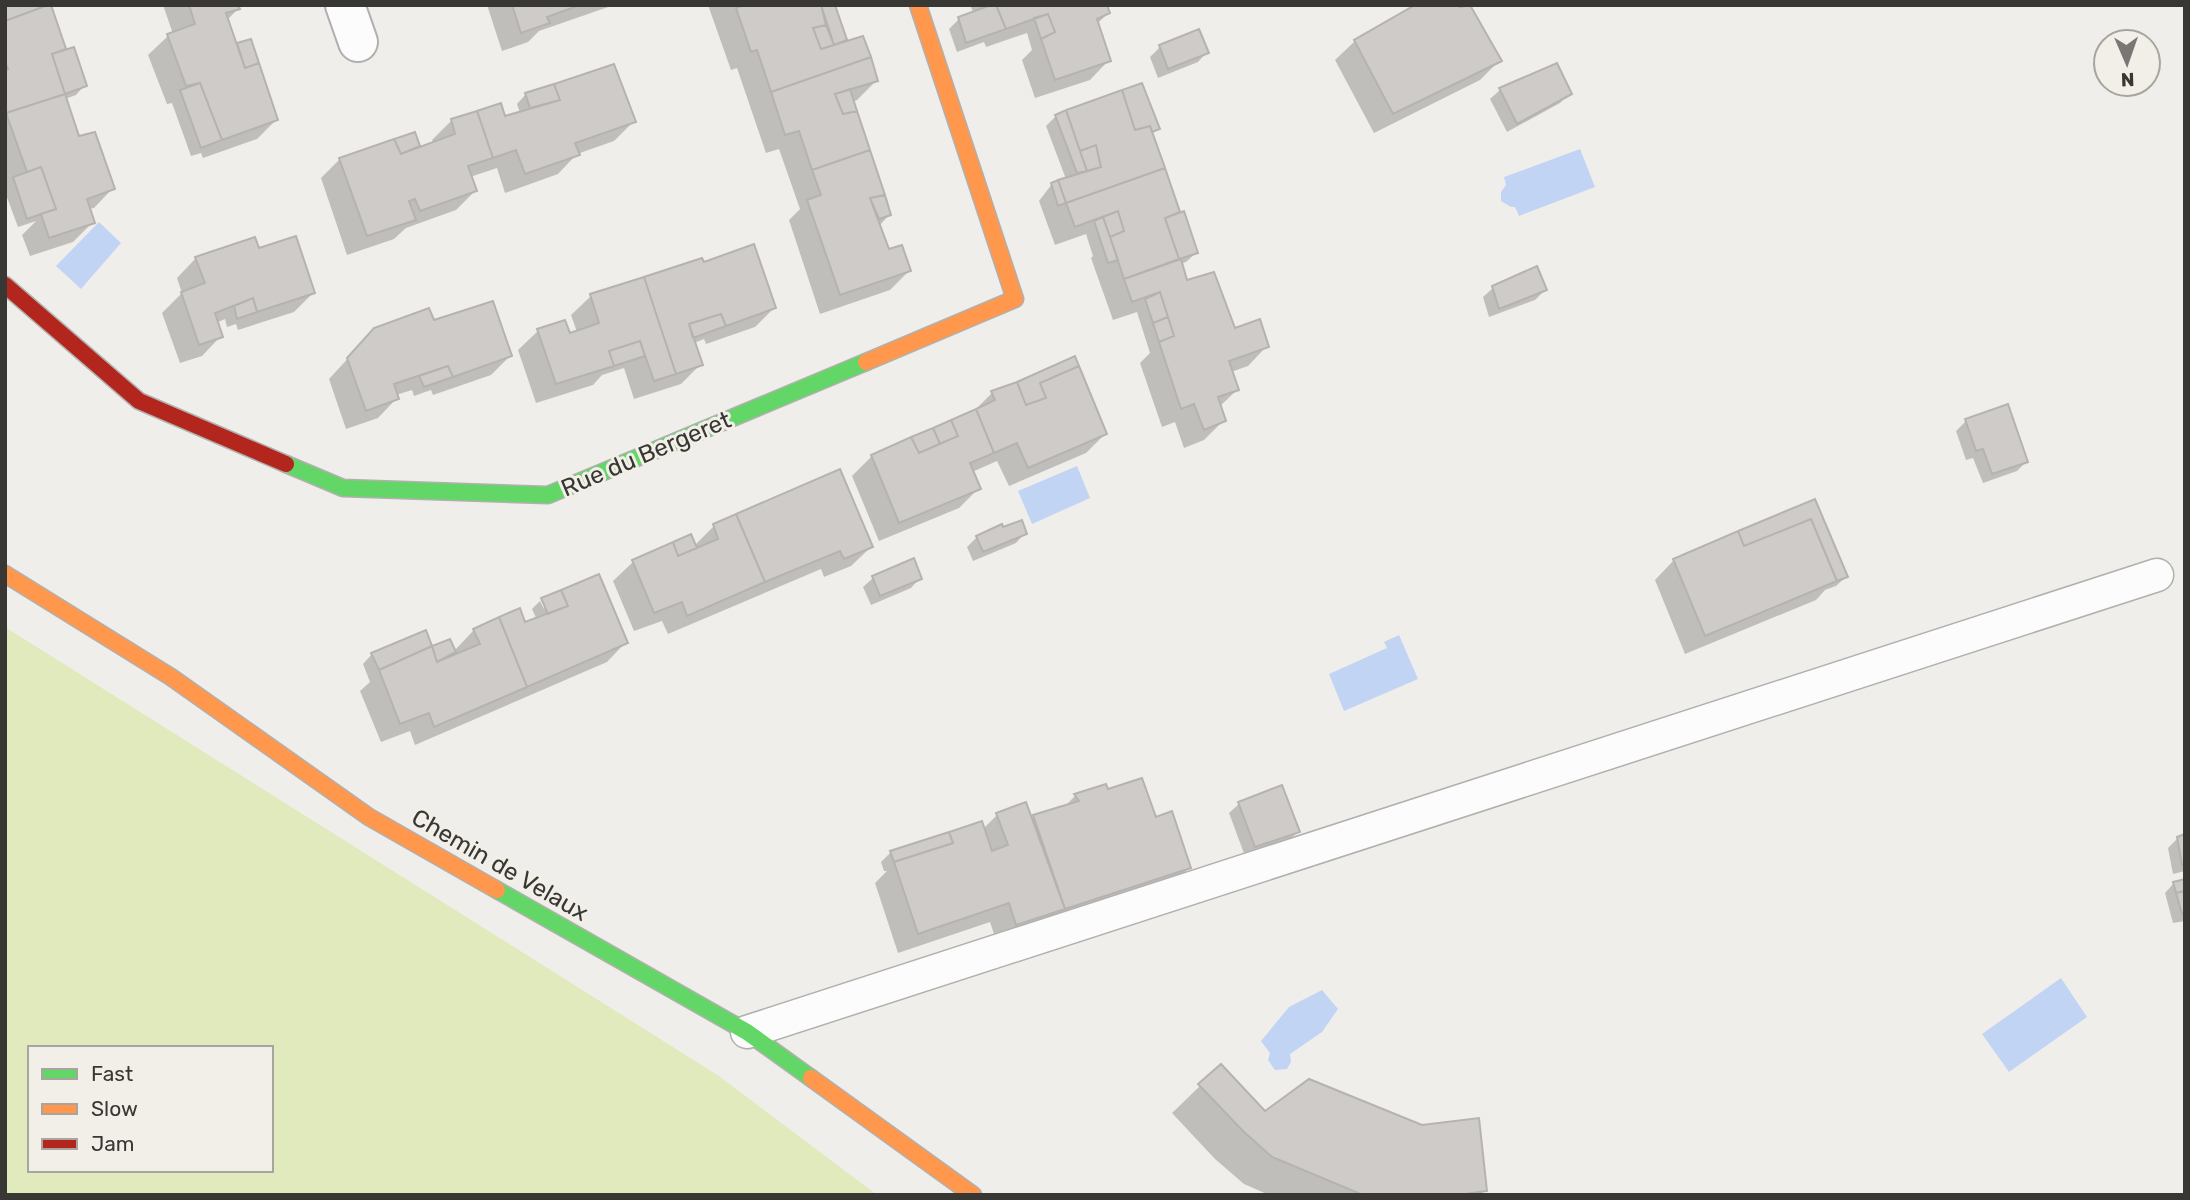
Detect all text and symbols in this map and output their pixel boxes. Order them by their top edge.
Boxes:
north arrow [2092,28,2162,98]
text: N [2120,68,2135,91]
street label: Rue du Bergeret [557,406,735,502]
street label: Chemin de Velaux [407,803,593,927]
legend [28,1046,273,1172]
text: Fast [91,1061,133,1086]
text: Slow [91,1096,138,1121]
text: Jam [91,1131,135,1156]

